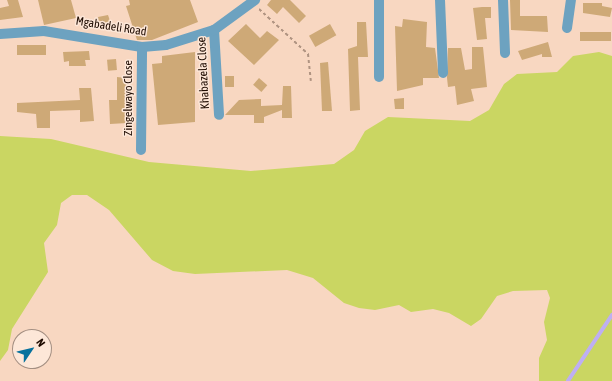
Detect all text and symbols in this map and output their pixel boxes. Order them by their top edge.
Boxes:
street label: Mgabadeli Road [75,14,147,40]
street label: Khabazela Close [195,36,213,110]
street label: Zingelwayo Close [122,60,136,136]
north arrow [12,329,52,369]
text: N [34,337,48,349]

